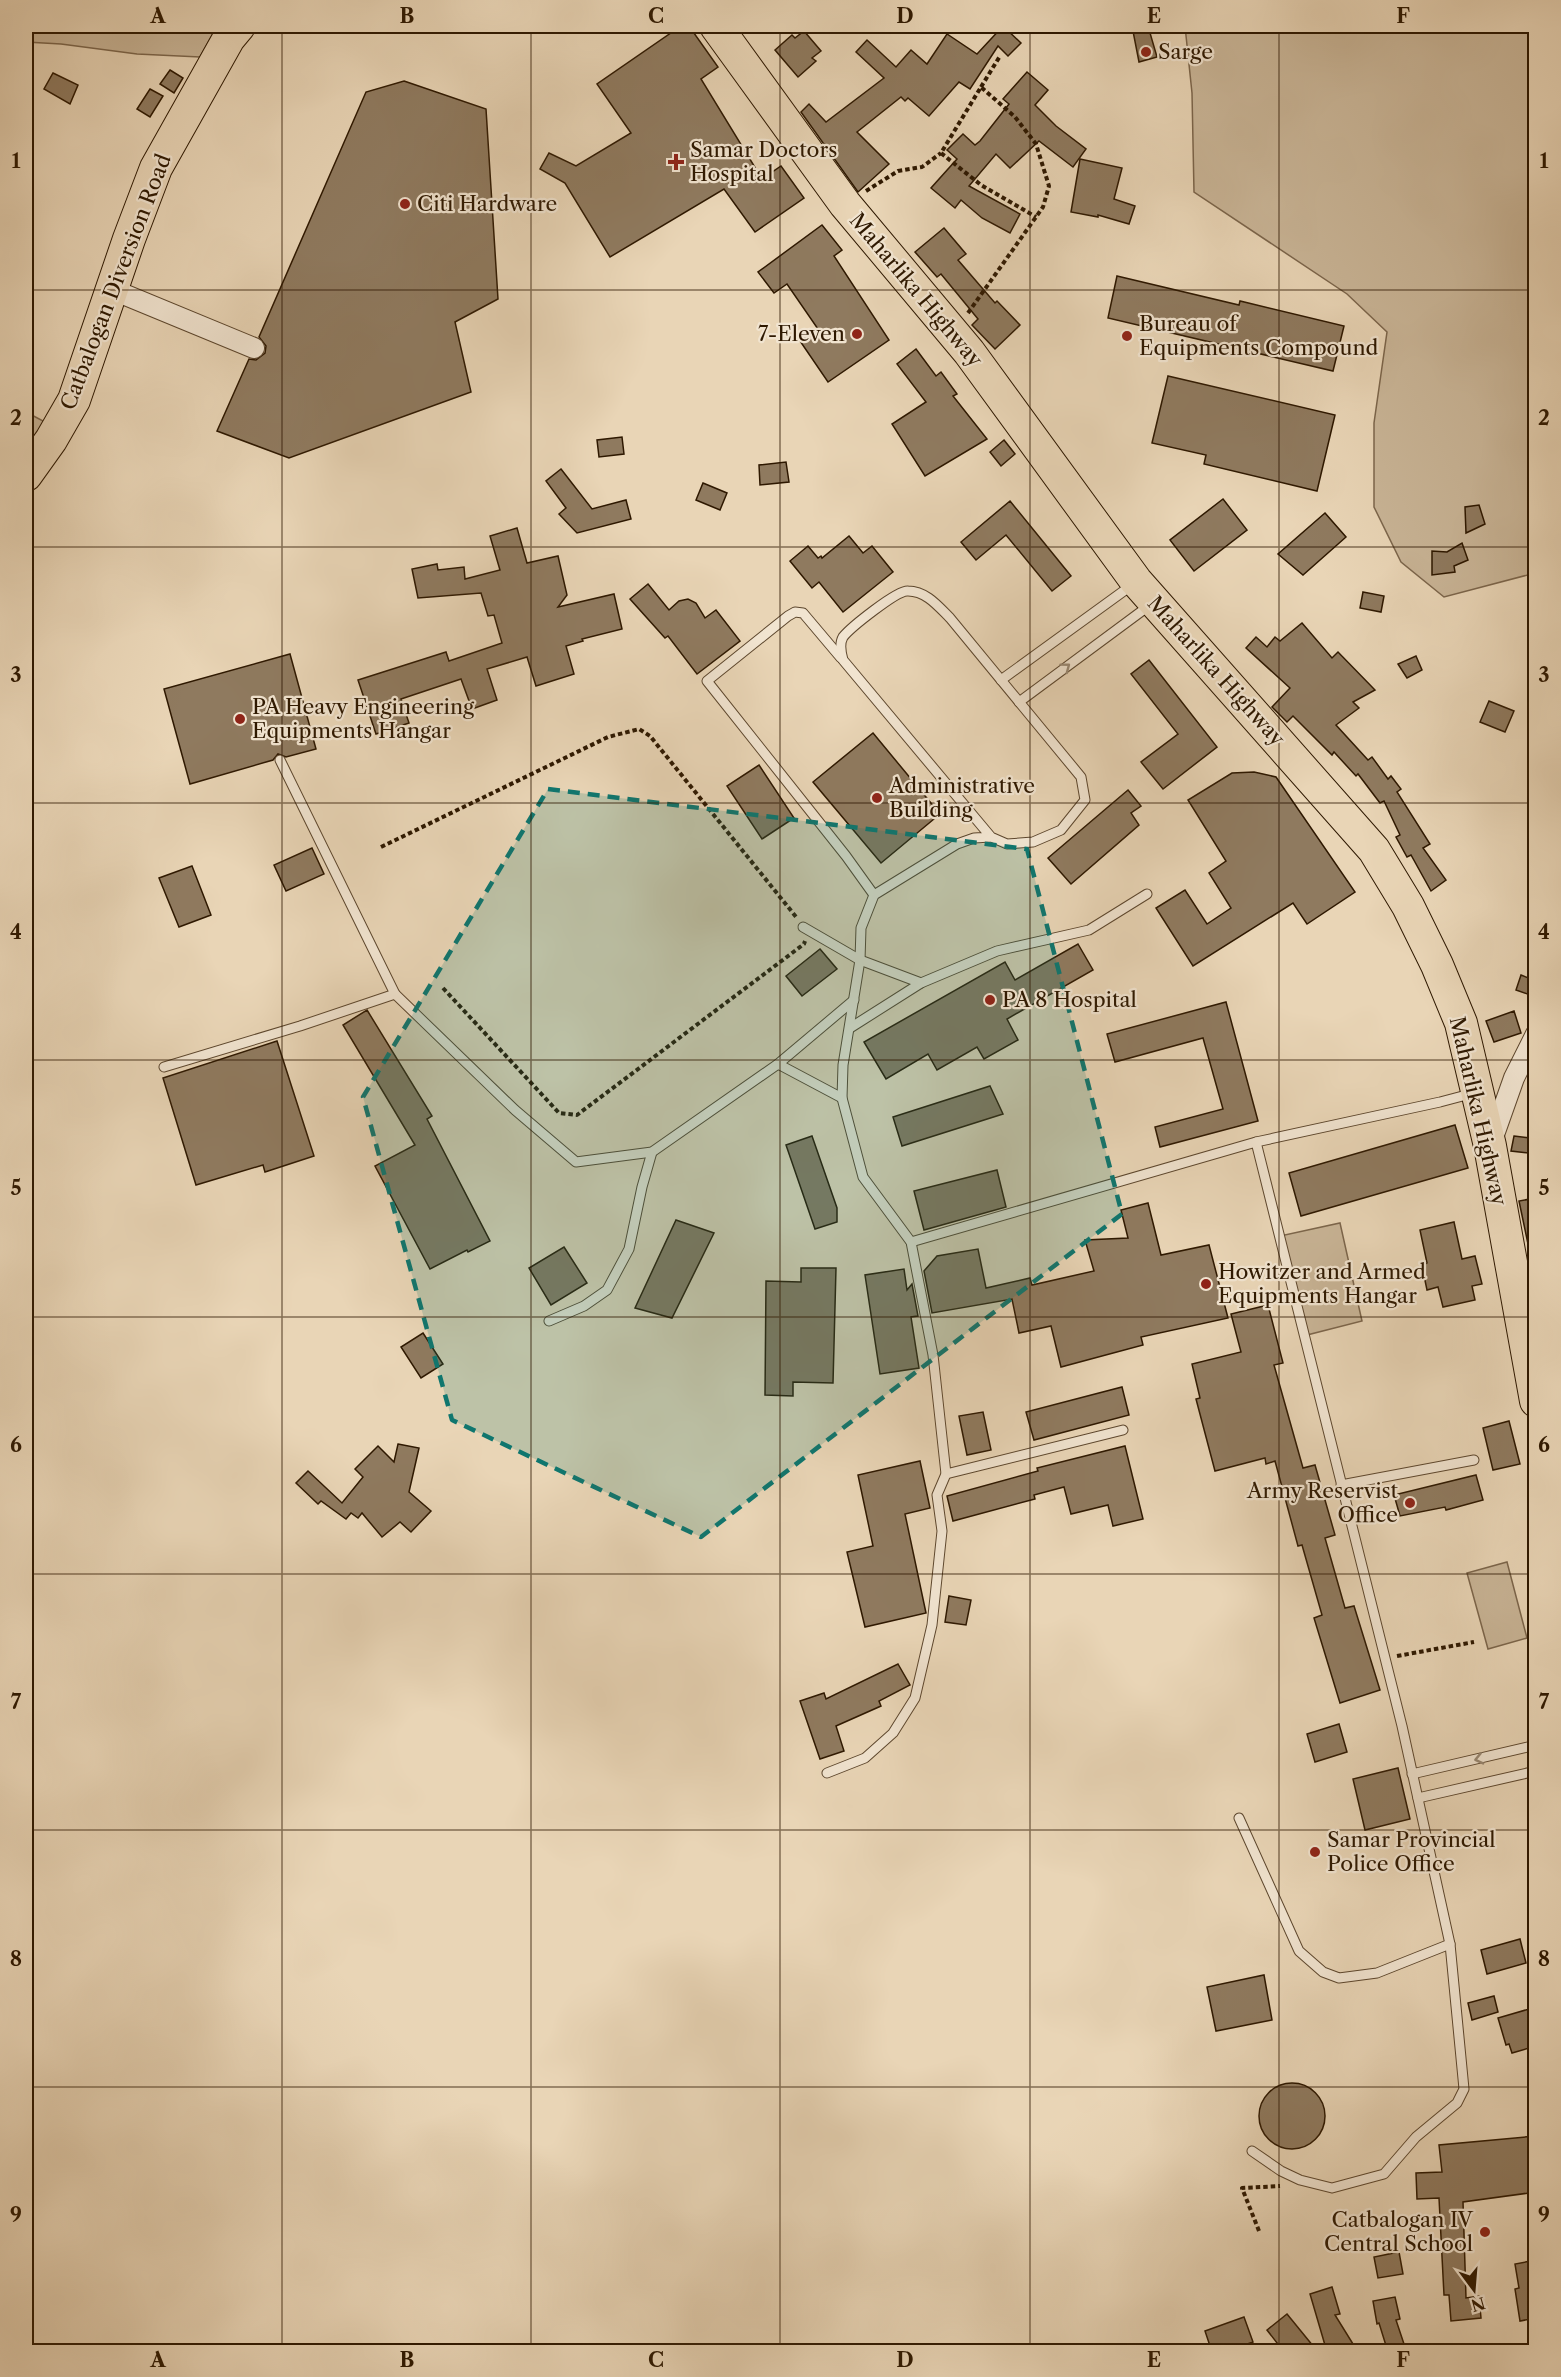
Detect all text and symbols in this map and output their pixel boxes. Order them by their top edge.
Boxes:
text: A [149,4,166,28]
text: B [400,4,415,28]
text: C [648,4,664,28]
text: D [896,4,914,28]
text: E [1147,4,1161,28]
text: F [1396,4,1410,28]
place label: Sarge [1158,39,1213,64]
marker: Sarge [1139,45,1153,59]
place label: Samar Doctors Hospital [690,137,837,186]
text: 1 [12,149,21,173]
text: 1 [1540,149,1549,173]
street label: Catbalogan Diversion Road [55,150,176,413]
marker: Samar Doctors Hospital [667,153,685,171]
place label: Citi Hardware [417,191,557,216]
marker: Citi Hardware [398,197,412,211]
street label: Maharlika Highway [845,208,988,372]
place label: Bureau of Equipments Compound [1139,311,1379,360]
place label: 7-Eleven [758,321,845,346]
marker: 7-Eleven [850,327,864,341]
marker: Bureau of Equipments Compound [1120,329,1134,343]
text: 2 [10,406,22,430]
text: 2 [1538,406,1550,430]
street label: Maharlika Highway [1143,591,1290,751]
text: 3 [10,663,22,687]
one-way arrow [1059,663,1070,674]
text: 3 [1538,663,1550,687]
place label: PA Heavy Engineering Equipments Hangar [252,694,475,743]
marker: PA Heavy Engineering Equipments Hangar [233,712,247,726]
place label: Administrative Building [888,773,1035,822]
marker: Administrative Building [870,791,884,805]
text: 4 [10,920,22,944]
text: 4 [1538,920,1550,944]
place label: PA 8 Hospital [1002,987,1137,1012]
marker: PA 8 Hospital [983,993,997,1007]
street label: Maharlika Highway [1445,1014,1512,1208]
text: 5 [10,1176,22,1200]
text: 5 [1538,1176,1550,1200]
place label: Howitzer and Armed Equipments Hangar [1218,1259,1426,1308]
marker: Howitzer and Armed Equipments Hangar [1199,1277,1213,1291]
text: 6 [10,1433,22,1457]
text: 6 [1538,1433,1550,1457]
place label: Army Reservist Office [1246,1478,1399,1527]
marker: Army Reservist Office [1403,1496,1417,1510]
text: 7 [11,1690,22,1714]
text: 7 [1539,1690,1550,1714]
one-way arrow [1474,1751,1484,1764]
place label: Samar Provincial Police Office [1327,1827,1496,1876]
marker: Samar Provincial Police Office [1308,1845,1322,1859]
text: 8 [10,1947,22,1971]
text: 8 [1538,1947,1550,1971]
text: 9 [10,2203,22,2227]
text: 9 [1538,2203,1550,2227]
place label: Catbalogan IV Central School [1324,2207,1474,2256]
marker: Catbalogan IV Central School [1478,2225,1492,2239]
north arrow [1444,2260,1504,2320]
text: N [1469,2293,1488,2316]
text: A [149,2348,166,2372]
text: B [400,2348,415,2372]
text: C [648,2348,664,2372]
text: D [896,2348,914,2372]
text: E [1147,2348,1161,2372]
text: F [1396,2348,1410,2372]

